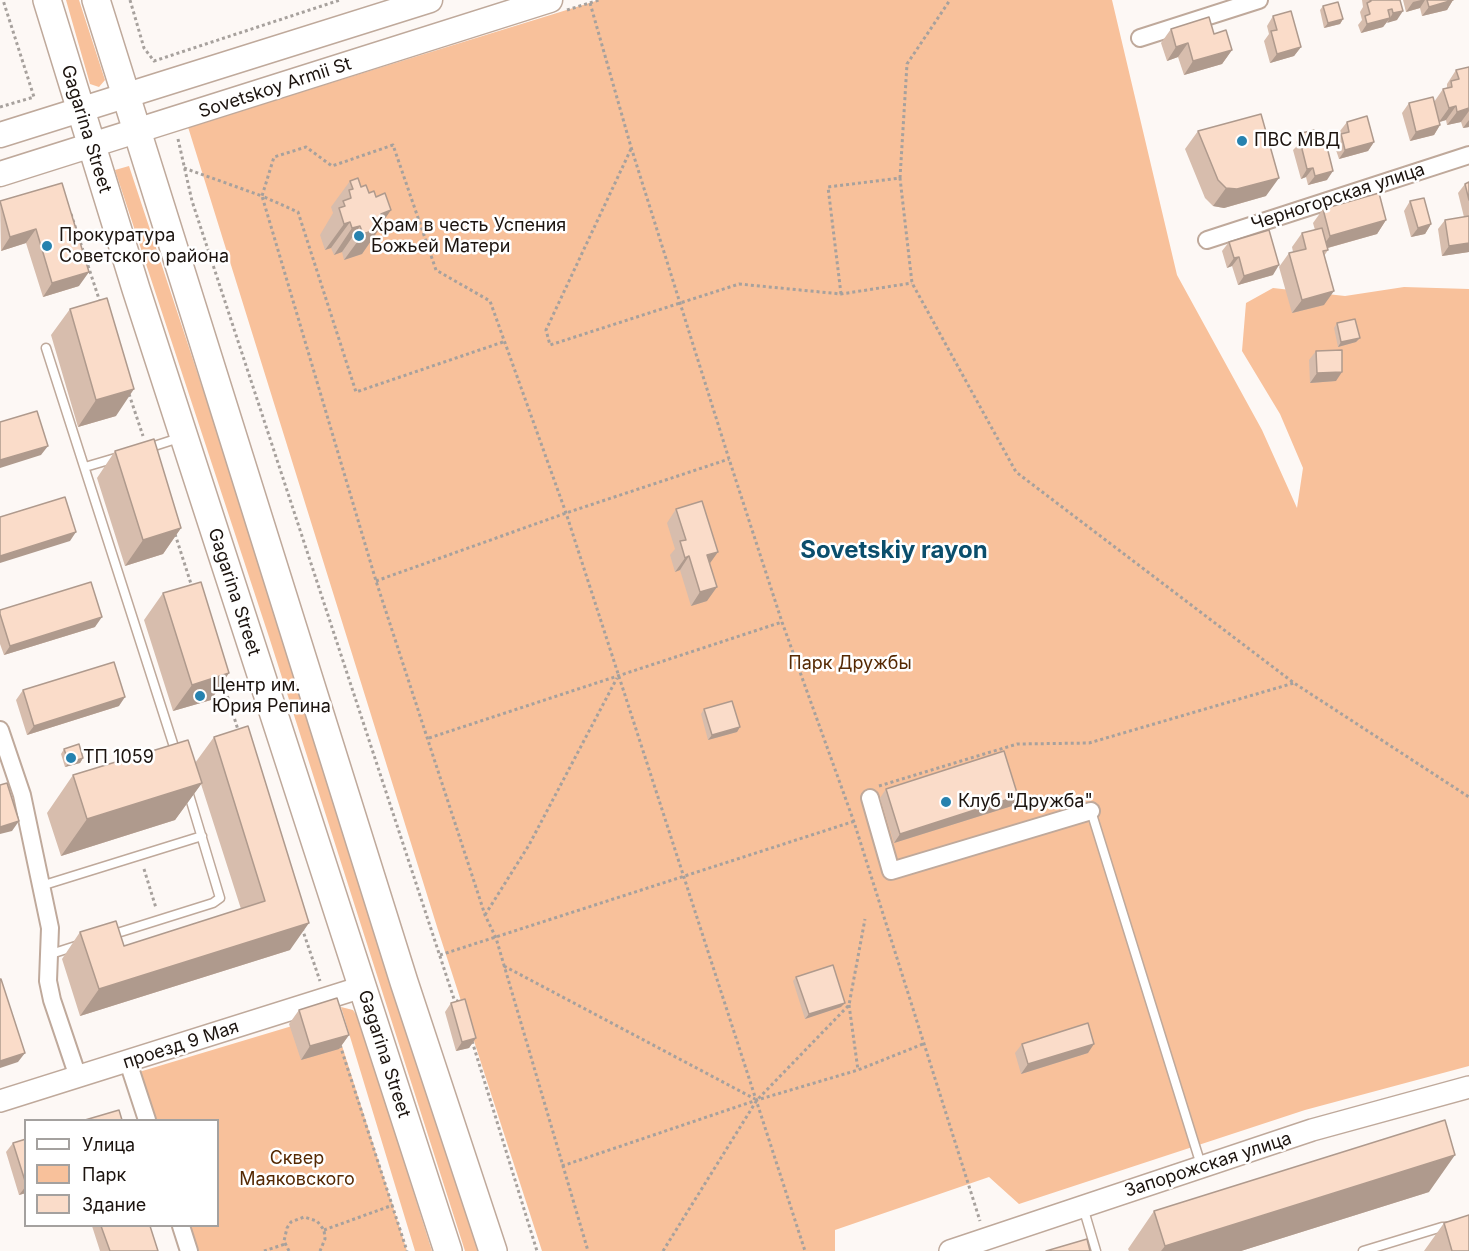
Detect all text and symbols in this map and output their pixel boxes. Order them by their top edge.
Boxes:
street label: Sovetskoy Armii St [196,53,354,123]
street label: Gagarina Street [56,62,116,196]
place label: ПВС МВД [1254,130,1340,152]
marker: ПВС МВД [1235,134,1249,148]
street label: Черногорская улица [1248,159,1428,235]
place label: Храм в честь Успения Божьей Матери [371,215,566,258]
place label: Прокуратура Советского района [59,225,229,268]
marker: Храм в честь Успения Божьей Матери [352,229,366,243]
marker: Прокуратура Советского района [40,239,54,253]
street label: Gagarina Street [203,526,265,658]
district label: Sovetskiy rayon [800,537,988,565]
park label: Парк Дружбы [788,653,912,675]
place label: Центр им. Юрия Репина [212,675,331,718]
marker: Центр им. Юрия Репина [193,689,207,703]
place label: ТП 1059 [83,747,154,769]
marker: ТП 1059 [64,751,78,765]
place label: Клуб "Дружба" [958,791,1093,813]
marker: Клуб "Дружба" [939,795,953,809]
street label: Gagarina Street [353,988,415,1120]
street label: проезд 9 Мая [120,1016,242,1074]
legend [24,1119,219,1227]
street label: Запорожская улица [1122,1128,1294,1202]
text: Улица [82,1134,135,1155]
park label: Сквер Маяковского [239,1148,355,1190]
text: Парк [82,1164,126,1185]
text: Здание [82,1194,146,1215]

